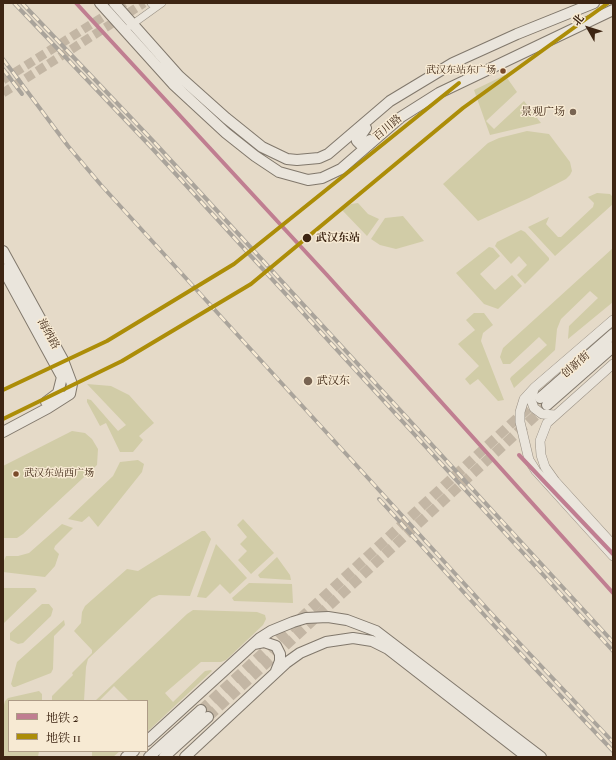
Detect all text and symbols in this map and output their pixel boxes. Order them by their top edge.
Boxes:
north arrow [568,8,608,48]
text: 北 [570,12,587,28]
place label: 武汉东站东广场 [426,65,496,77]
marker: 武汉东站东广场 [498,66,508,76]
place label: 景观广场 [521,105,565,119]
marker: 景观广场 [568,107,578,117]
street label: 百川路 [371,112,405,144]
place label: 武汉东站 [316,231,360,245]
marker: 武汉东站 [301,232,313,244]
street label: 海纳路 [34,316,62,352]
street label: 创新街 [559,349,593,381]
place label: 武汉东 [317,374,350,388]
marker: 武汉东 [302,375,314,387]
place label: 武汉东站西广场 [24,468,94,480]
marker: 武汉东站西广场 [11,469,21,479]
legend [8,700,148,752]
text: 地铁 2 [46,711,79,725]
text: 地铁 11 [46,731,81,745]

